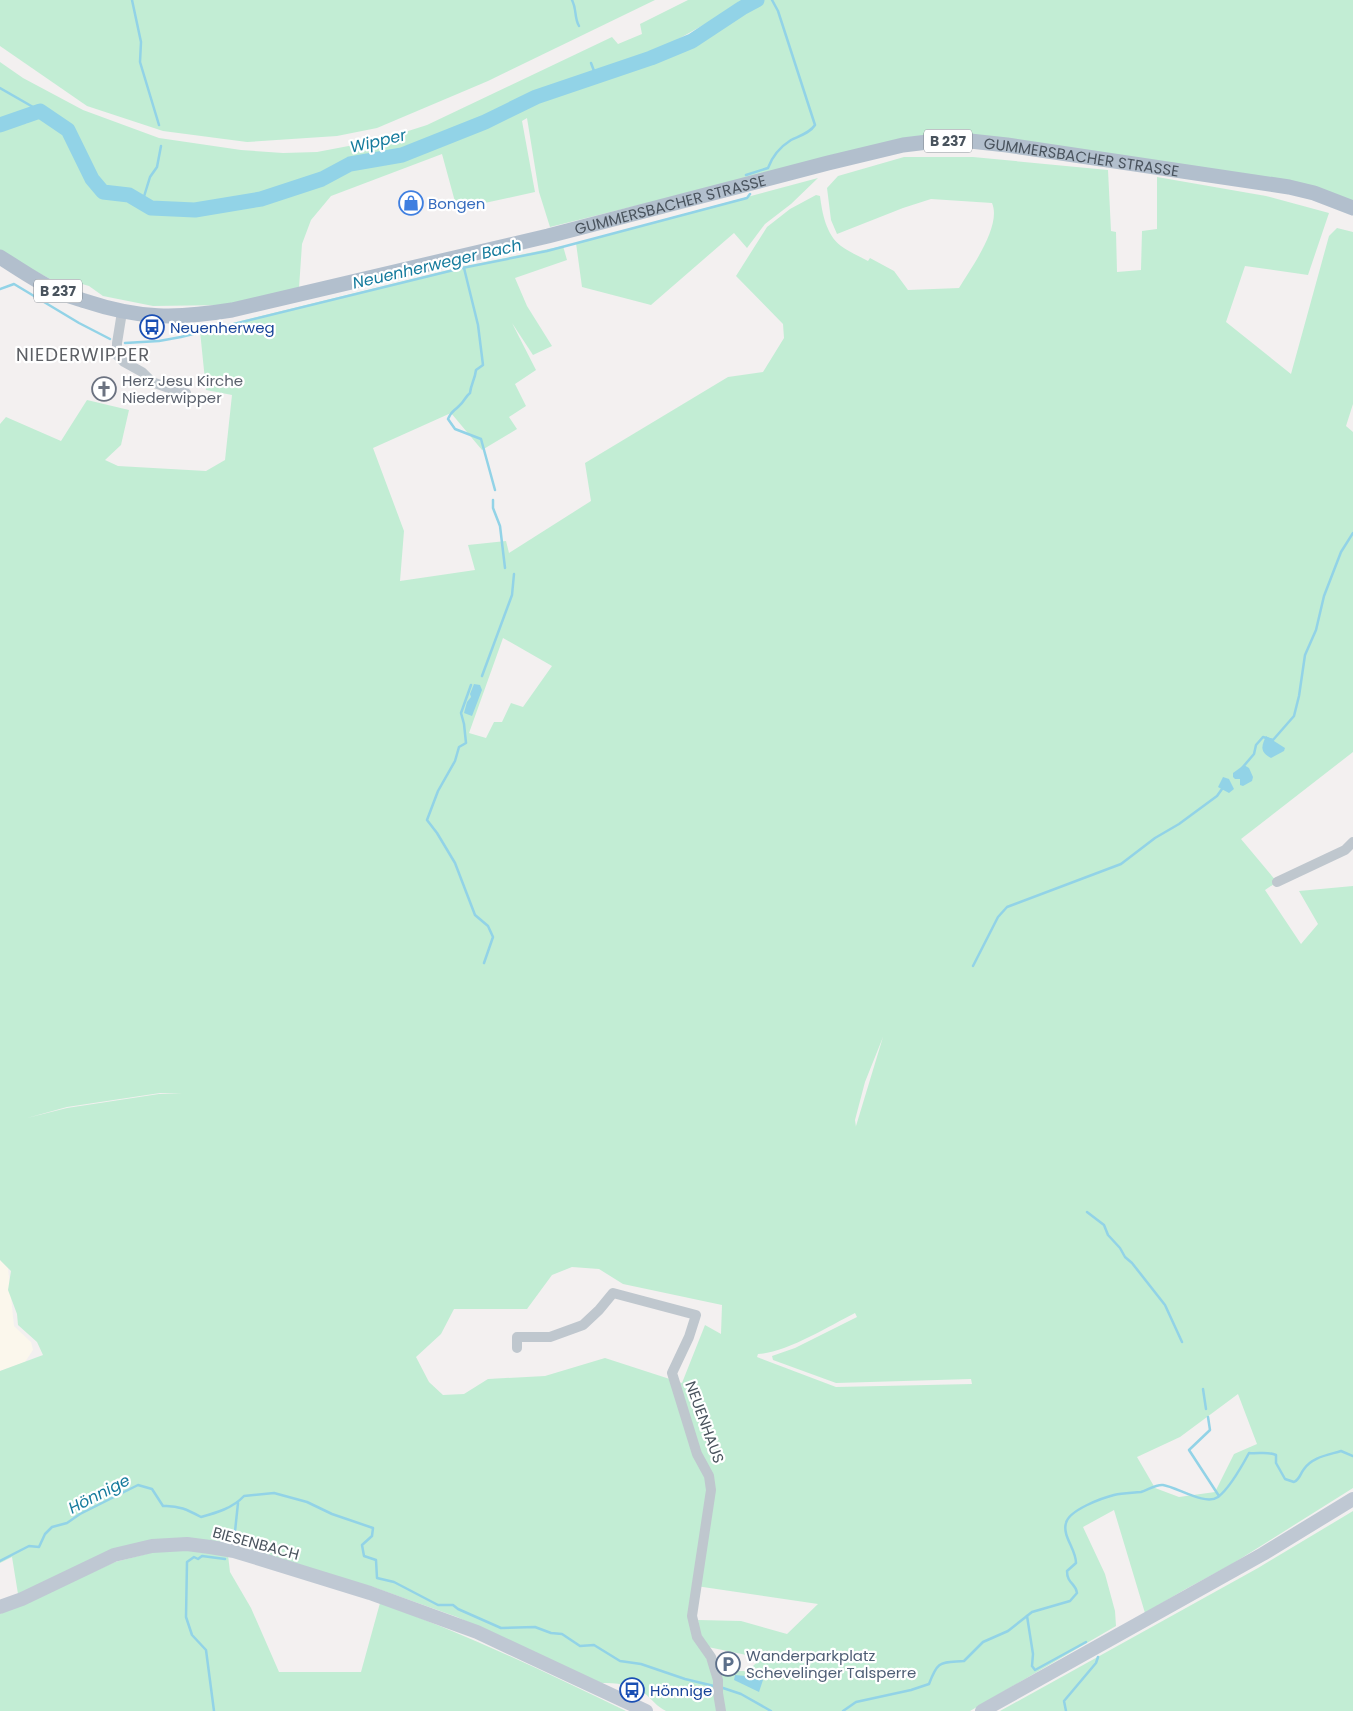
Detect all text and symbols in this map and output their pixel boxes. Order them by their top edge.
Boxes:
water label: Wipper [348,123,409,159]
road number: B 237 [924,130,972,152]
street label: GUMMERSBACHER STRASSE [983,132,1180,181]
street label: GUMMERSBACHER STRASSE [572,169,768,239]
shop icon: Bongen [398,190,424,216]
place label: Bongen [428,193,485,214]
water label: Neuenherweger Bach [350,233,524,295]
road number: B 237 [34,280,82,302]
bus stop icon: Neuenherweg [139,314,165,340]
place label: Neuenherweg [170,317,275,338]
district label: NIEDERWIPPER [16,342,150,367]
place label: Herz Jesu Kirche Niederwipper [122,370,243,408]
church icon: Herz Jesu Kirche Niederwipper [91,376,117,402]
street label: NEUENHAUS [680,1378,730,1466]
water label: Hönnige [64,1469,134,1519]
street label: BIESENBACH [210,1521,302,1565]
place label: Wanderparkplatz Schevelinger Talsperre [746,1645,916,1683]
parking icon: Wanderparkplatz Schevelinger Talsperre [715,1651,741,1677]
bus stop icon: Hönnige [619,1677,645,1703]
place label: Hönnige [650,1680,712,1701]

